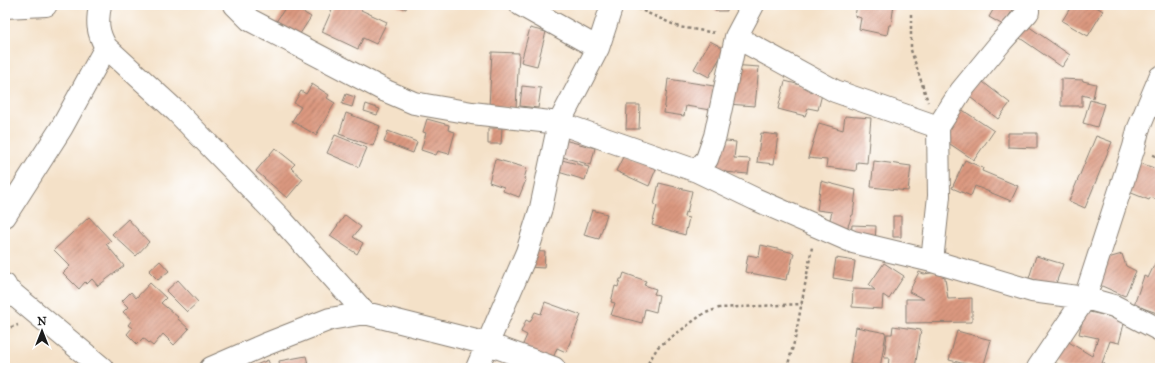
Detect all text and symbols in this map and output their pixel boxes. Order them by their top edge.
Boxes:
north arrow [22,311,62,351]
text: N [37,315,47,328]

